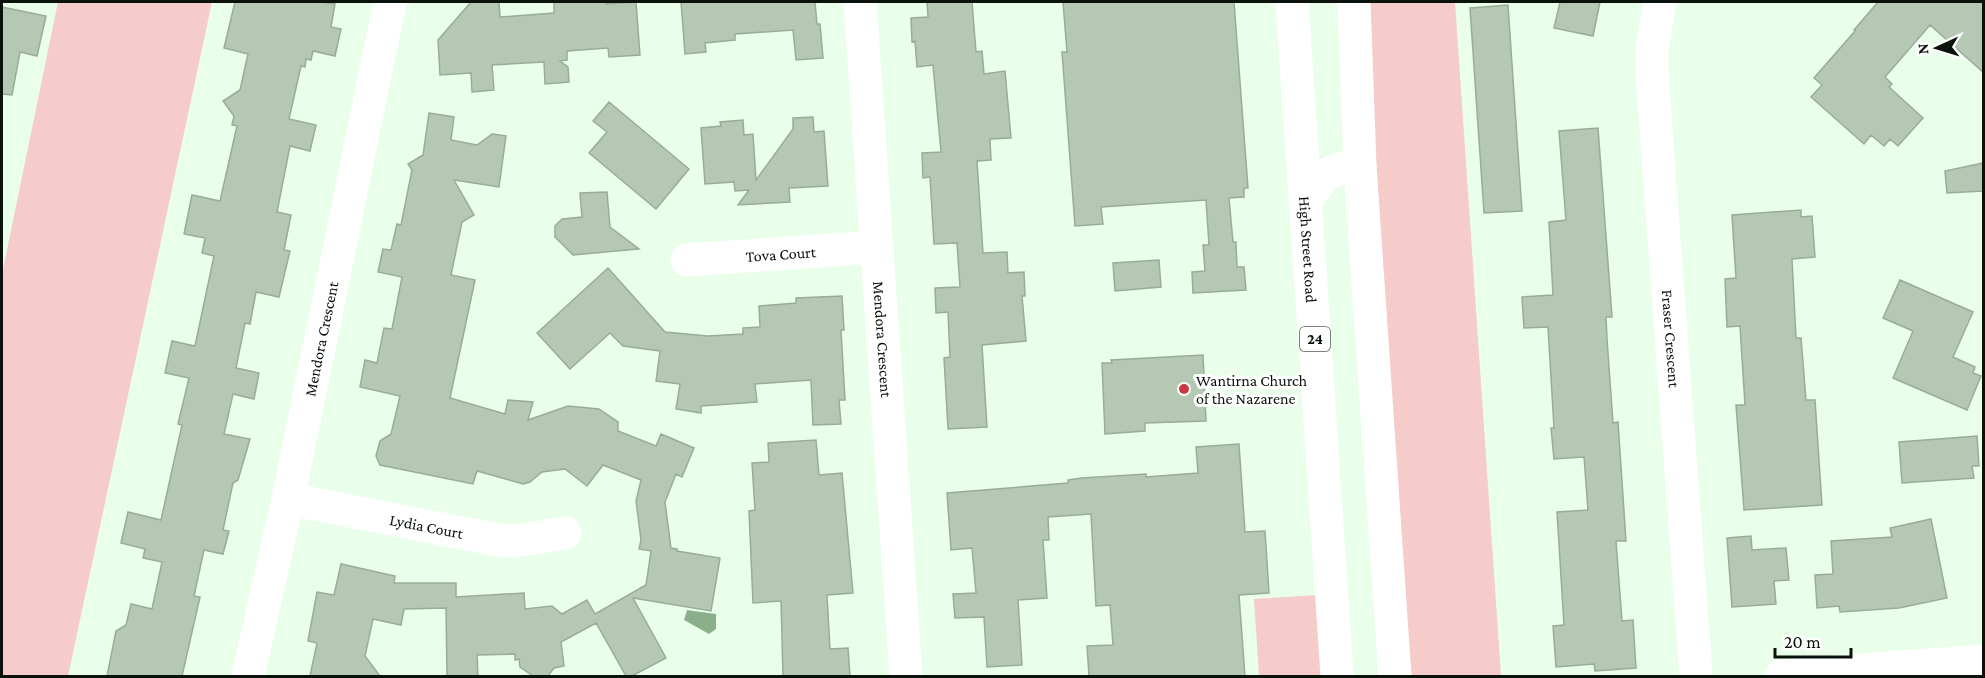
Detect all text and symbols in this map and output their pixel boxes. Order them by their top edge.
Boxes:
north arrow [1907,18,1967,78]
text: N [1914,43,1931,55]
street label: High Street Road [1296,196,1320,304]
street label: Tova Court [745,243,817,265]
street label: Mendora Crescent [301,279,342,398]
street label: Mendora Crescent [870,280,895,399]
street label: Fraser Crescent [1659,289,1683,389]
road number: 24 [1300,327,1330,351]
place label: Wantirna Church of the Nazarene [1196,372,1308,407]
marker: Wantirna Church of the Nazarene [1177,382,1191,396]
street label: Lydia Court [388,511,465,542]
scale bar [1775,621,1852,659]
text: 20 m [1784,632,1821,652]

